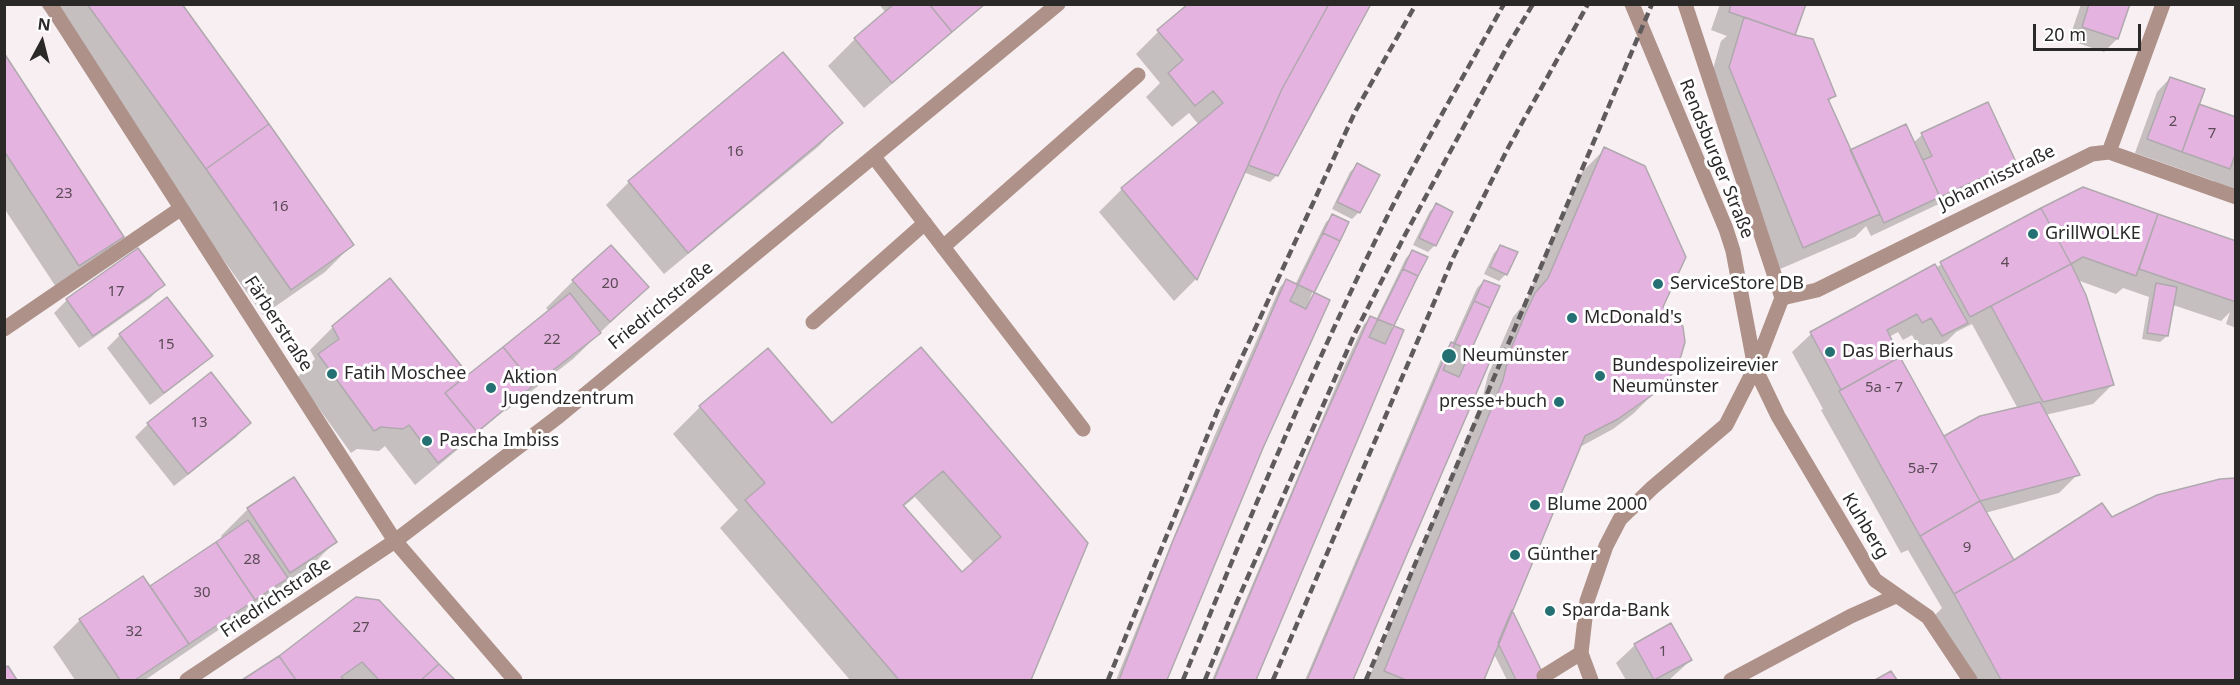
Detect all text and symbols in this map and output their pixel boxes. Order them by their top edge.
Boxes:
north arrow [12,12,72,72]
text: N [36,12,52,36]
scale bar [2036,12,2144,50]
text: 20 m [2044,22,2086,46]
street label: Rendsburger Straße [1674,76,1758,242]
house number: 2 [2169,113,2177,131]
house number: 7 [2208,125,2216,143]
street label: Johannisstraße [1935,141,2059,215]
house number: 16 [726,143,744,161]
house number: 23 [55,185,73,203]
house number: 16 [271,198,289,216]
place label: GrillWOLKE [2045,223,2141,245]
marker: GrillWOLKE [2026,227,2040,241]
house number: 4 [2001,254,2009,272]
street label: Friedrichstraße [604,257,718,355]
street label: Färberstraße [239,272,317,376]
place label: ServiceStore DB [1670,273,1804,295]
house number: 20 [601,275,619,293]
marker: ServiceStore DB [1651,277,1665,291]
house number: 17 [107,283,125,301]
place label: McDonald's [1584,307,1682,329]
marker: McDonald's [1565,311,1579,325]
house number: 22 [543,331,561,349]
house number: 15 [157,336,175,354]
place label: Das Bierhaus [1842,341,1953,363]
place label: Neumünster [1462,345,1569,367]
marker: Das Bierhaus [1823,345,1837,359]
marker: Neumünster [1440,347,1458,365]
place label: Bundespolizeirevier Neumünster [1612,355,1779,398]
place label: Fatih Moschee [344,363,466,385]
marker: Fatih Moschee [325,367,339,381]
place label: Aktion Jugendzentrum [503,367,634,410]
marker: Bundespolizeirevier Neumünster [1593,369,1607,383]
house number: 5a - 7 [1865,379,1903,397]
marker: Aktion Jugendzentrum [484,381,498,395]
place label: presse+buch [1439,391,1547,413]
marker: presse+buch [1552,395,1566,409]
house number: 13 [190,414,208,432]
place label: Pascha Imbiss [439,430,559,452]
marker: Pascha Imbiss [420,434,434,448]
house number: 5a-7 [1908,460,1938,478]
street label: Kuhberg [1837,489,1893,563]
place label: Blume 2000 [1547,494,1647,516]
marker: Blume 2000 [1528,498,1542,512]
house number: 9 [1963,539,1971,557]
place label: Günther [1527,544,1598,566]
marker: Günther [1508,548,1522,562]
house number: 28 [243,551,261,569]
street label: Friedrichstraße [217,553,335,643]
house number: 30 [193,584,211,602]
place label: Sparda-Bank [1562,600,1670,622]
marker: Sparda-Bank [1543,604,1557,618]
house number: 27 [352,619,370,637]
house number: 32 [125,623,143,641]
house number: 1 [1659,643,1667,661]

